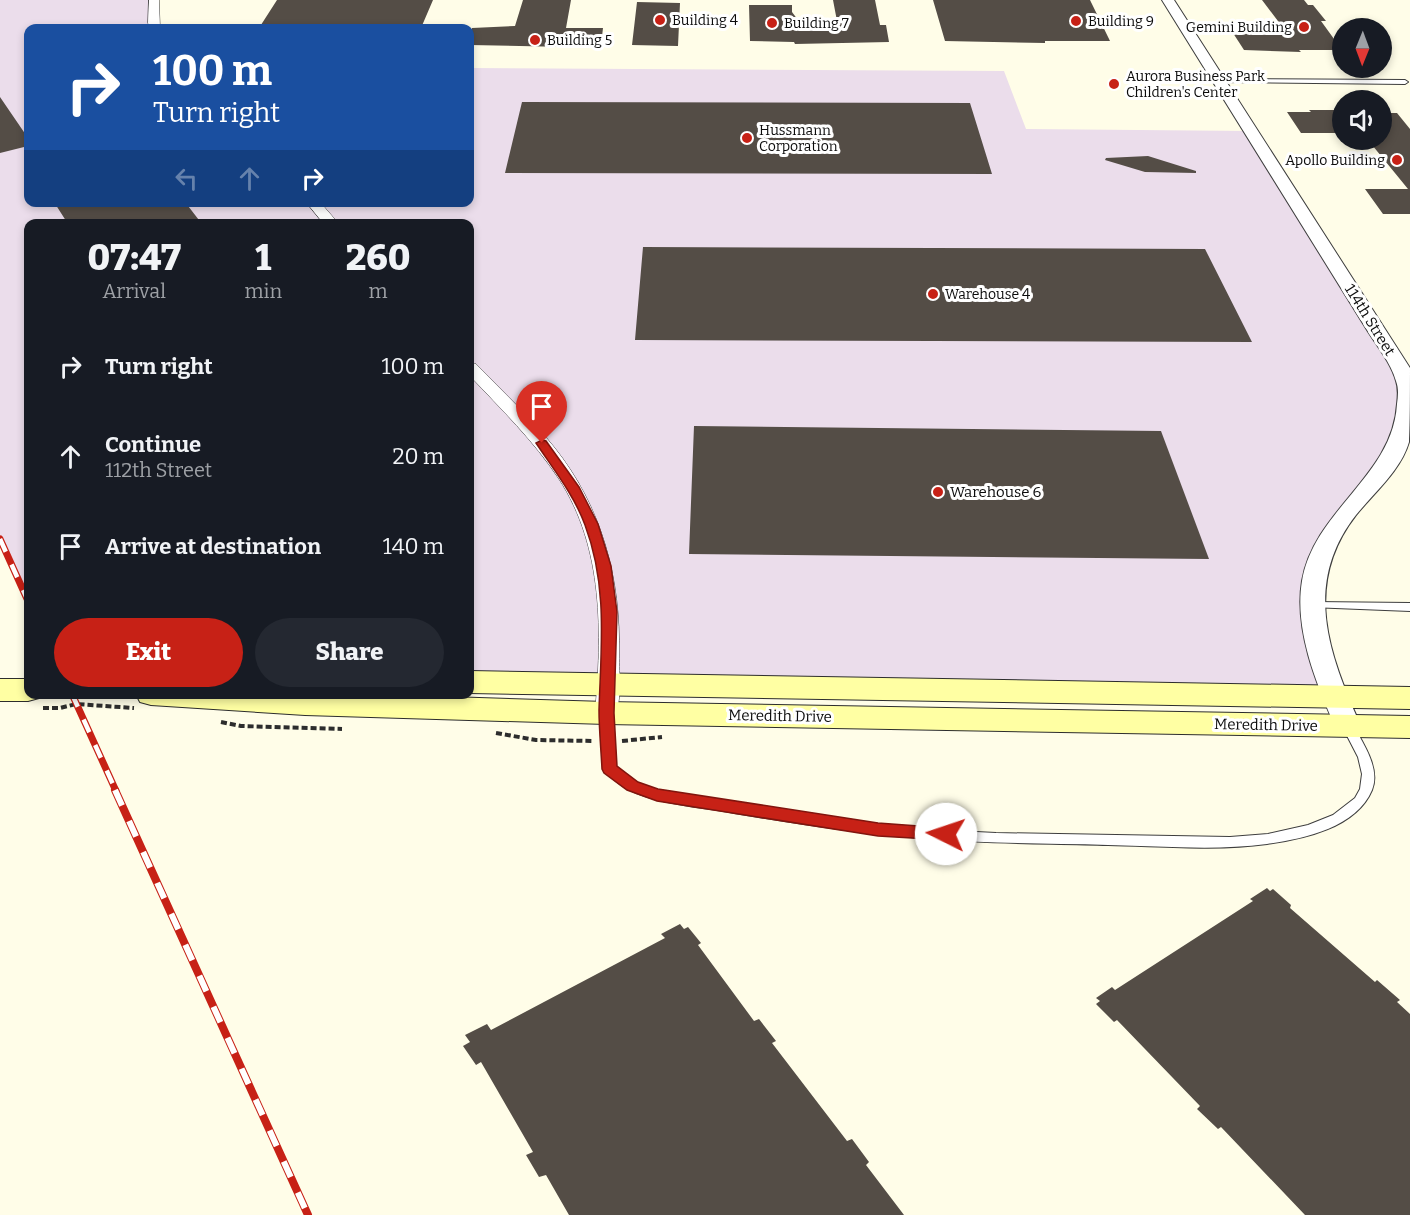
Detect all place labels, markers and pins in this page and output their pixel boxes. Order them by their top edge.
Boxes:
place label: Building 4 [672,12,738,29]
marker: Building 4 [653,13,667,27]
place label: Building 9 [1088,13,1154,30]
marker: Building 9 [1069,14,1083,28]
place label: Building 7 [784,15,849,32]
marker: Building 7 [765,16,779,30]
place label: Gemini Building [1186,19,1292,36]
marker: Gemini Building [1297,20,1311,34]
place label: Building 5 [547,32,612,49]
marker: Building 5 [528,33,542,47]
place label: Aurora Business Park Children's Center [1126,68,1265,101]
marker: Aurora Business Park Children's Center [1107,77,1121,91]
place label: Hussmann Corporation [759,122,838,155]
marker: Hussmann Corporation [740,131,754,145]
place label: Apollo Building [1285,152,1385,169]
marker: Apollo Building [1390,153,1404,167]
place label: Warehouse 4 [945,286,1030,303]
marker: Warehouse 4 [926,287,940,301]
pin [516,381,567,443]
place label: Warehouse 6 [950,483,1041,501]
marker: Warehouse 6 [931,485,945,499]

